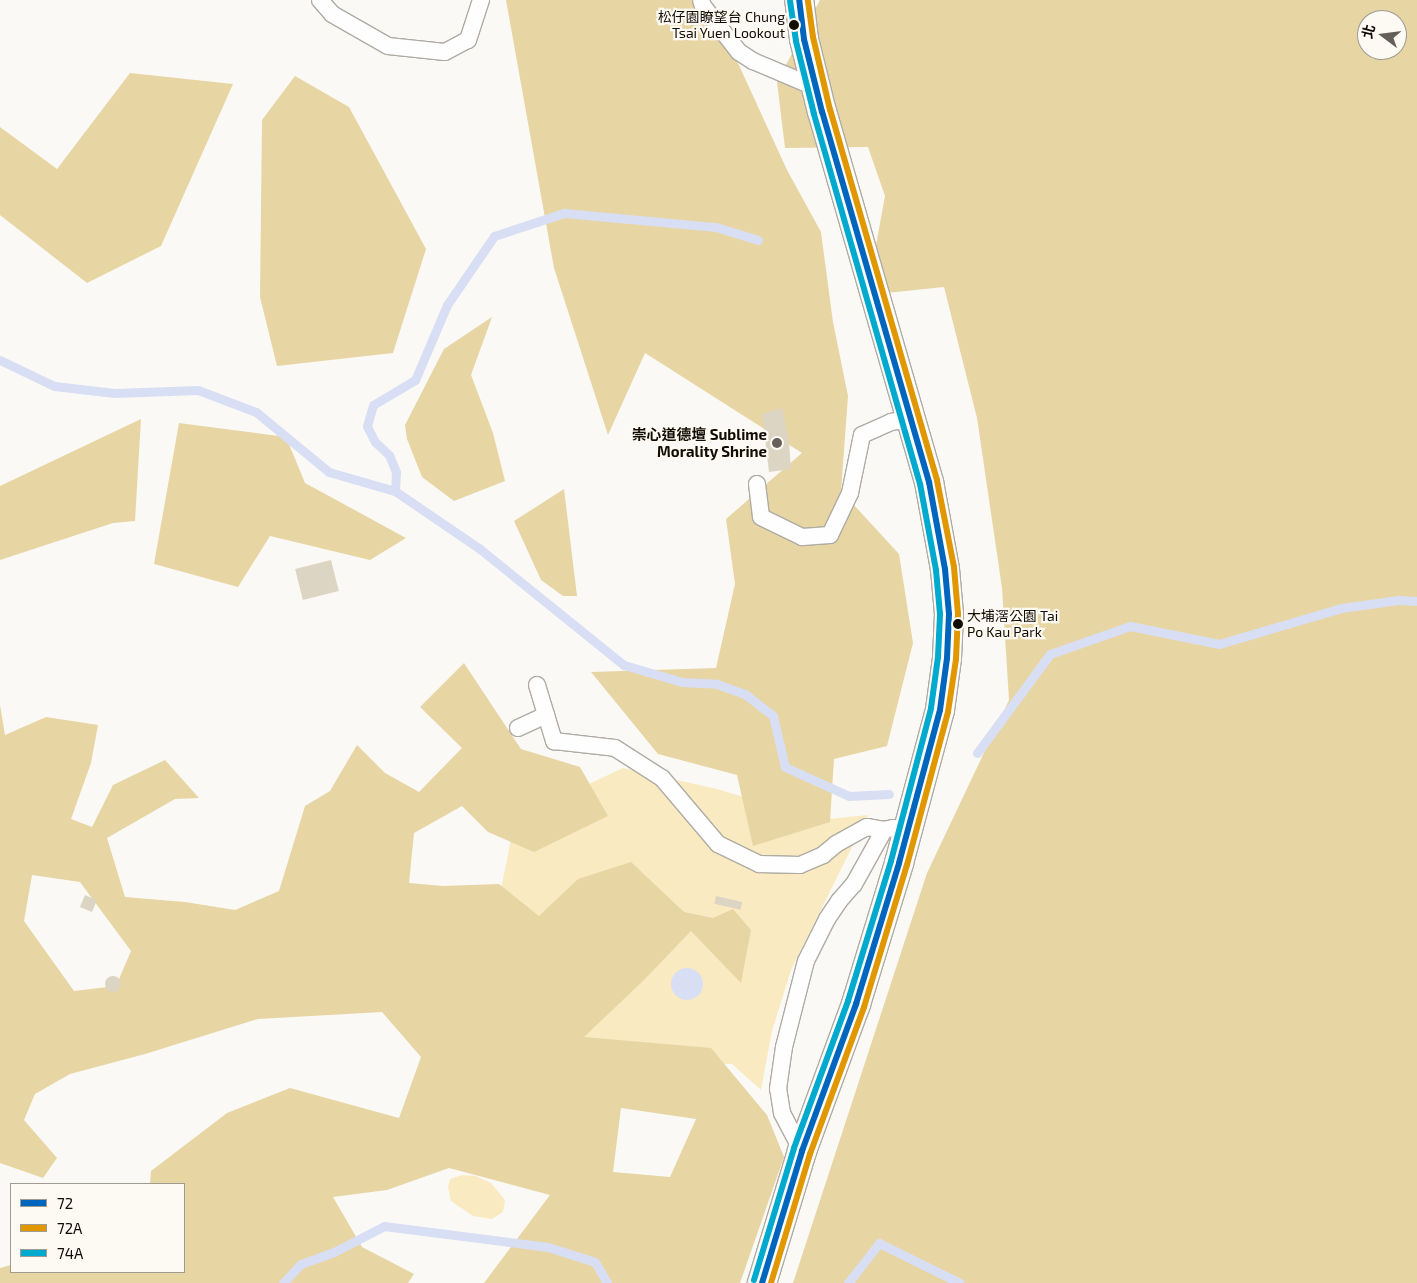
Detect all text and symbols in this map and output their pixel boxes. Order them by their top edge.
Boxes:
place label: 松仔園瞭望台 Chung Tsai Yuen Lookout [658,9,785,41]
north arrow [1357,10,1407,60]
marker: 松仔園瞭望台 Chung Tsai Yuen Lookout [789,20,799,30]
text: 北 [1358,22,1378,40]
place label: 崇心道德壇 Sublime Morality Shrine [631,425,767,460]
marker: 崇心道德壇 Sublime Morality Shrine [771,437,783,449]
place label: 大埔滘公園 Tai Po Kau Park [967,608,1058,640]
marker: 大埔滘公園 Tai Po Kau Park [953,619,963,629]
legend [10,1183,185,1273]
text: 72 [57,1194,73,1212]
text: 72A [57,1219,82,1237]
text: 74A [57,1244,83,1262]

